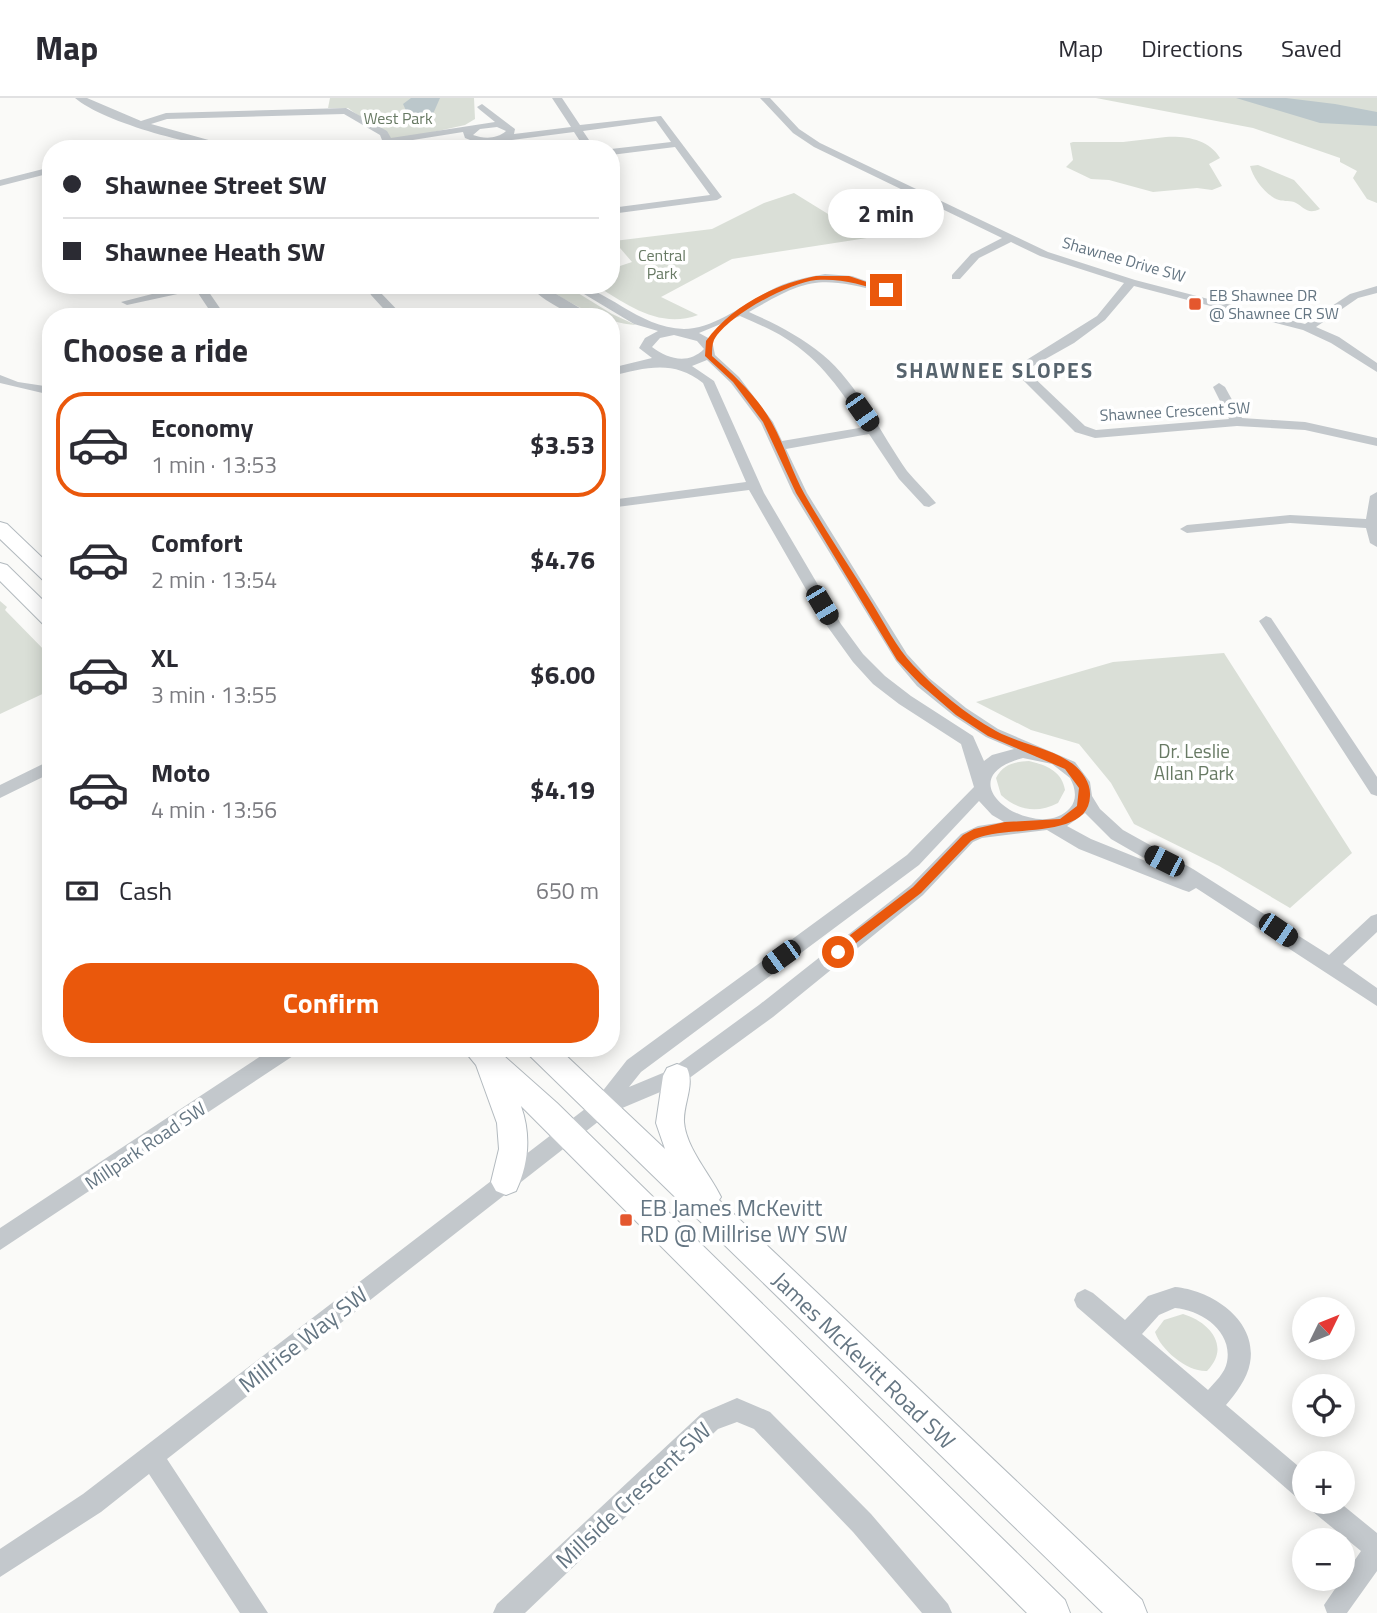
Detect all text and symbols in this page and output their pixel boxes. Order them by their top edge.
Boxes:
text: Map [35,23,98,73]
text: Map [1058,30,1103,66]
text: Directions [1141,30,1243,66]
text: Saved [1281,30,1342,66]
park label: West Park [363,106,433,130]
text: Shawnee Street SW [105,165,327,204]
callout: 2 min [828,188,944,238]
text: 2 min [858,196,914,231]
street label: Shawnee Drive SW [1060,230,1188,288]
text: Shawnee Heath SW [105,232,325,271]
park label: Central Park [638,243,686,285]
route end [870,274,902,306]
place label: EB Shawnee DR @ Shawnee CR SW [1209,283,1339,325]
marker: EB Shawnee DR @ Shawnee CR SW [1187,296,1203,312]
text: Choose a ride [63,326,248,374]
district label: SHAWNEE SLOPES [896,354,1094,386]
car [842,389,883,435]
street label: Shawnee Crescent SW [1099,395,1251,427]
text: Economy [151,408,253,447]
icon: car [67,413,130,476]
text: $3.53 [530,425,595,464]
text: 1 min · 13:53 [151,447,277,482]
text: Comfort [151,523,243,562]
icon: car [67,528,130,591]
text: $4.76 [530,540,595,579]
text: 2 min · 13:54 [151,562,277,597]
car [803,582,842,628]
text: XL [151,638,178,677]
icon: car [67,643,130,706]
text: $6.00 [530,655,595,694]
text: 3 min · 13:55 [151,677,277,712]
park label: Dr. Leslie Allan Park [1154,736,1234,787]
text: Moto [151,753,210,792]
icon: car [67,758,130,821]
text: $4.19 [530,770,595,809]
text: 4 min · 13:56 [151,792,277,827]
car [1141,842,1188,880]
text: Cash [119,871,172,910]
icon: cash [63,872,101,910]
text: 650 m [536,873,599,908]
car [1255,910,1302,950]
car [758,936,805,978]
route start [822,936,854,968]
button: Confirm [63,963,599,1043]
street label: Millpark Road SW [79,1094,212,1196]
place label: EB James McKevitt RD @ Millrise WY SW [640,1190,848,1251]
marker: EB James McKevitt RD @ Millrise WY SW [618,1212,634,1228]
street label: James McKevitt Road SW [764,1263,964,1457]
street label: Millrise Way SW [231,1277,375,1401]
north arrow [1292,1297,1354,1360]
map controls [1292,1297,1355,1591]
button: locate [1292,1374,1355,1437]
street label: Millside Crescent SW [547,1413,719,1577]
button: + [1292,1451,1355,1514]
button: − [1292,1528,1355,1591]

